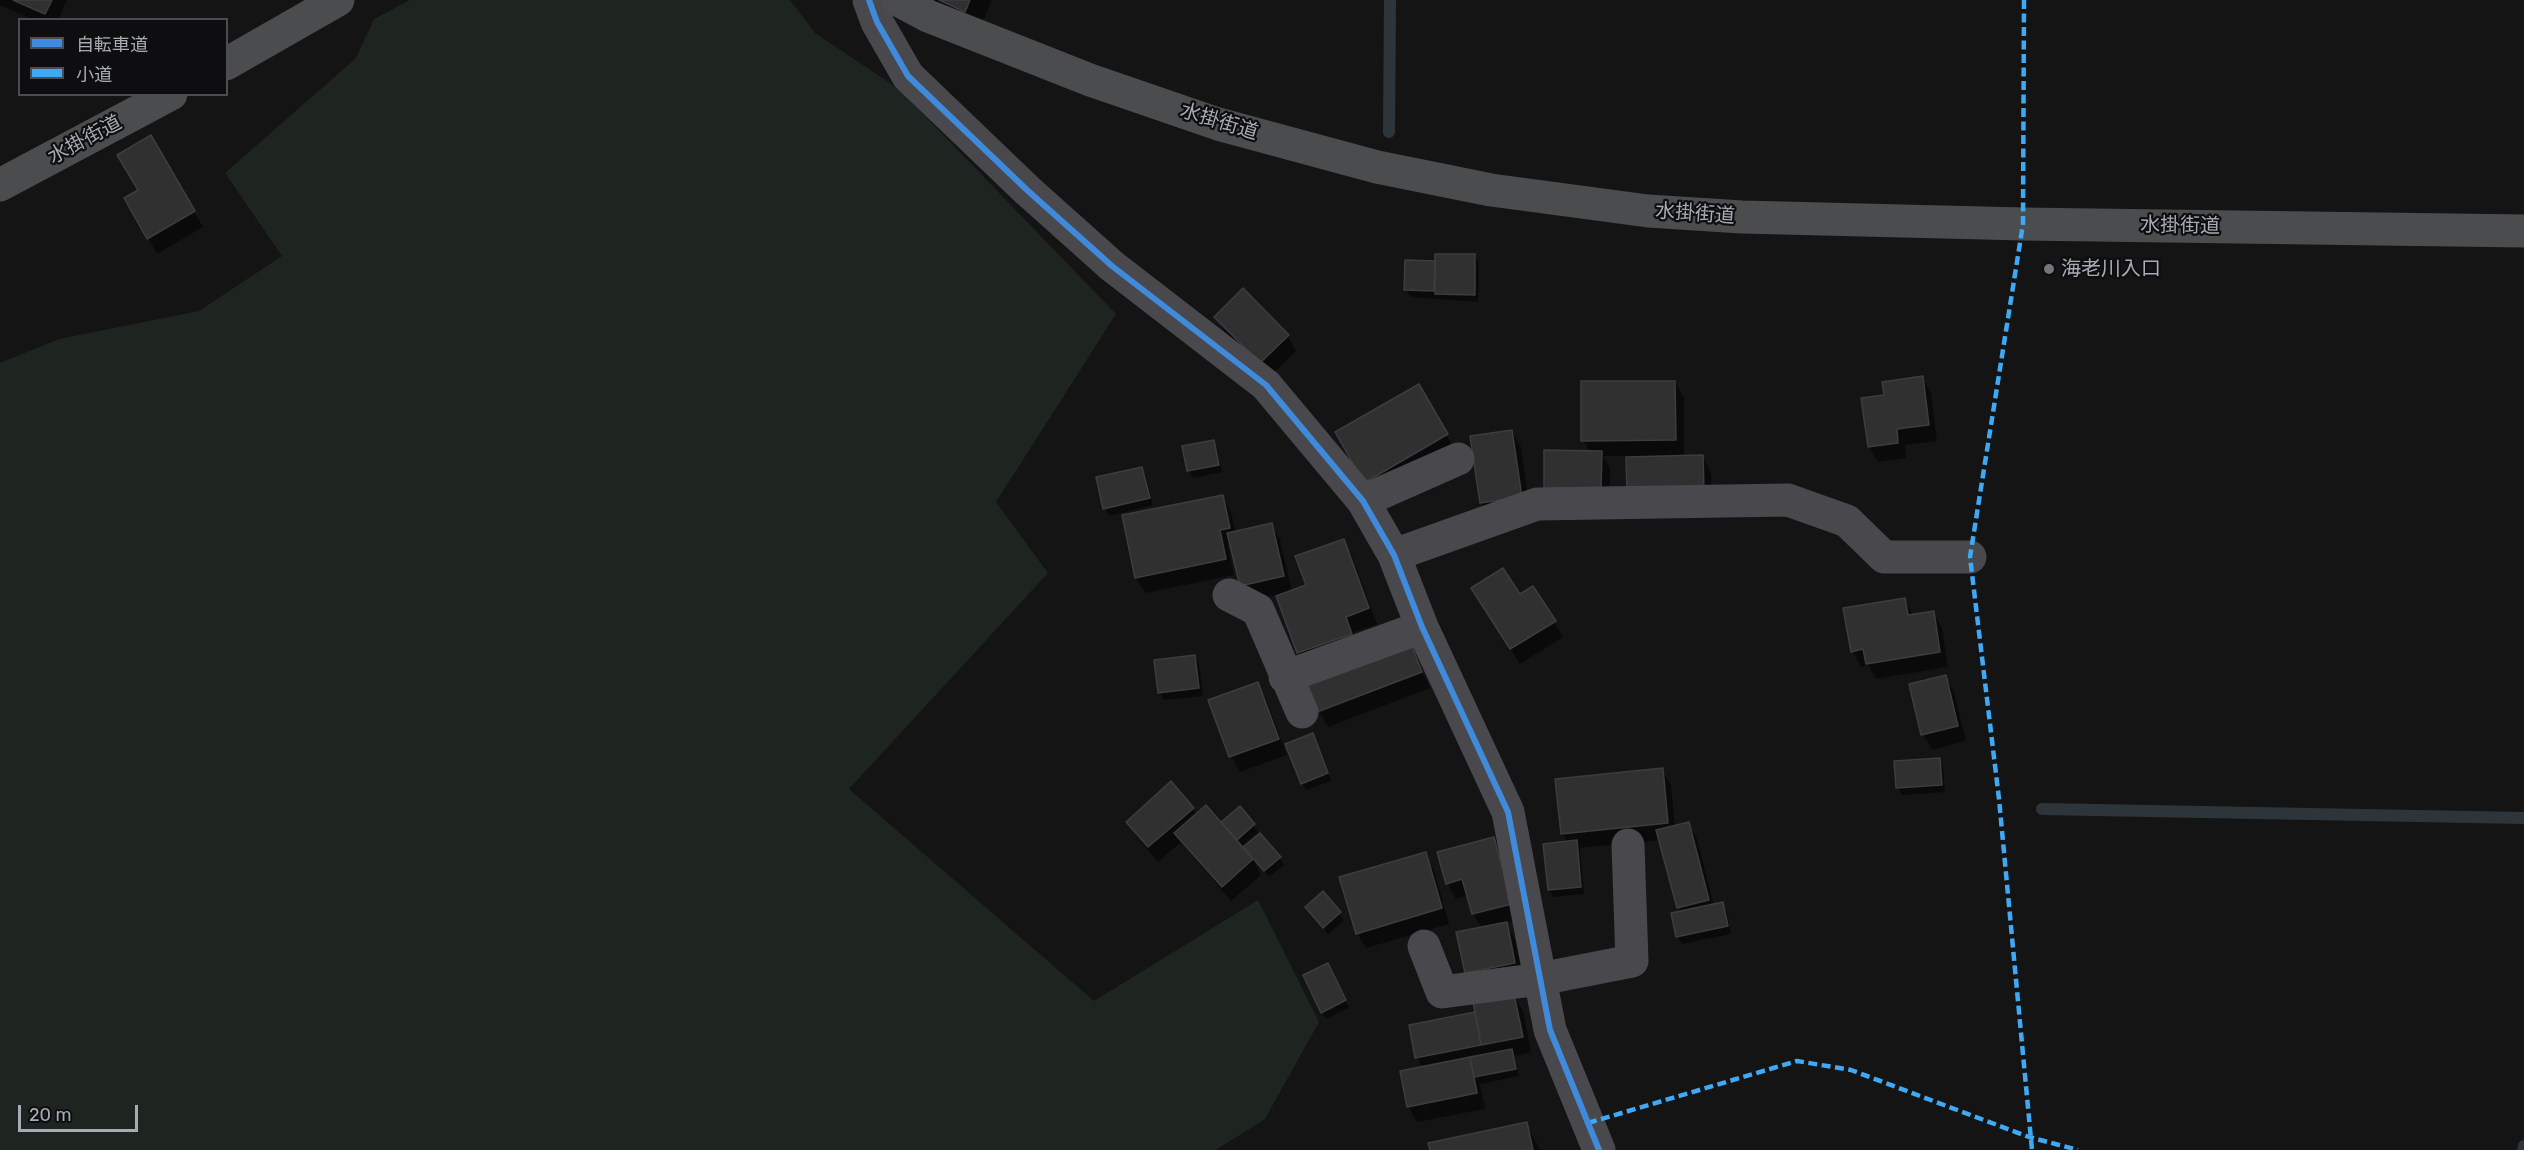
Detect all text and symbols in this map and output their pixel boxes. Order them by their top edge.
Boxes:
legend [18,18,228,96]
text: 自転車道 [76,34,148,56]
text: 小道 [76,64,112,86]
street label: 水掛街道 [1177,99,1261,145]
street label: 水掛街道 [44,111,126,169]
street label: 水掛街道 [1654,199,1736,229]
street label: 水掛街道 [2140,213,2220,239]
place label: 海老川入口 [2061,257,2161,281]
marker: 海老川入口 [2042,262,2056,276]
scale bar [21,1093,141,1131]
text: 20 m [29,1104,71,1126]

